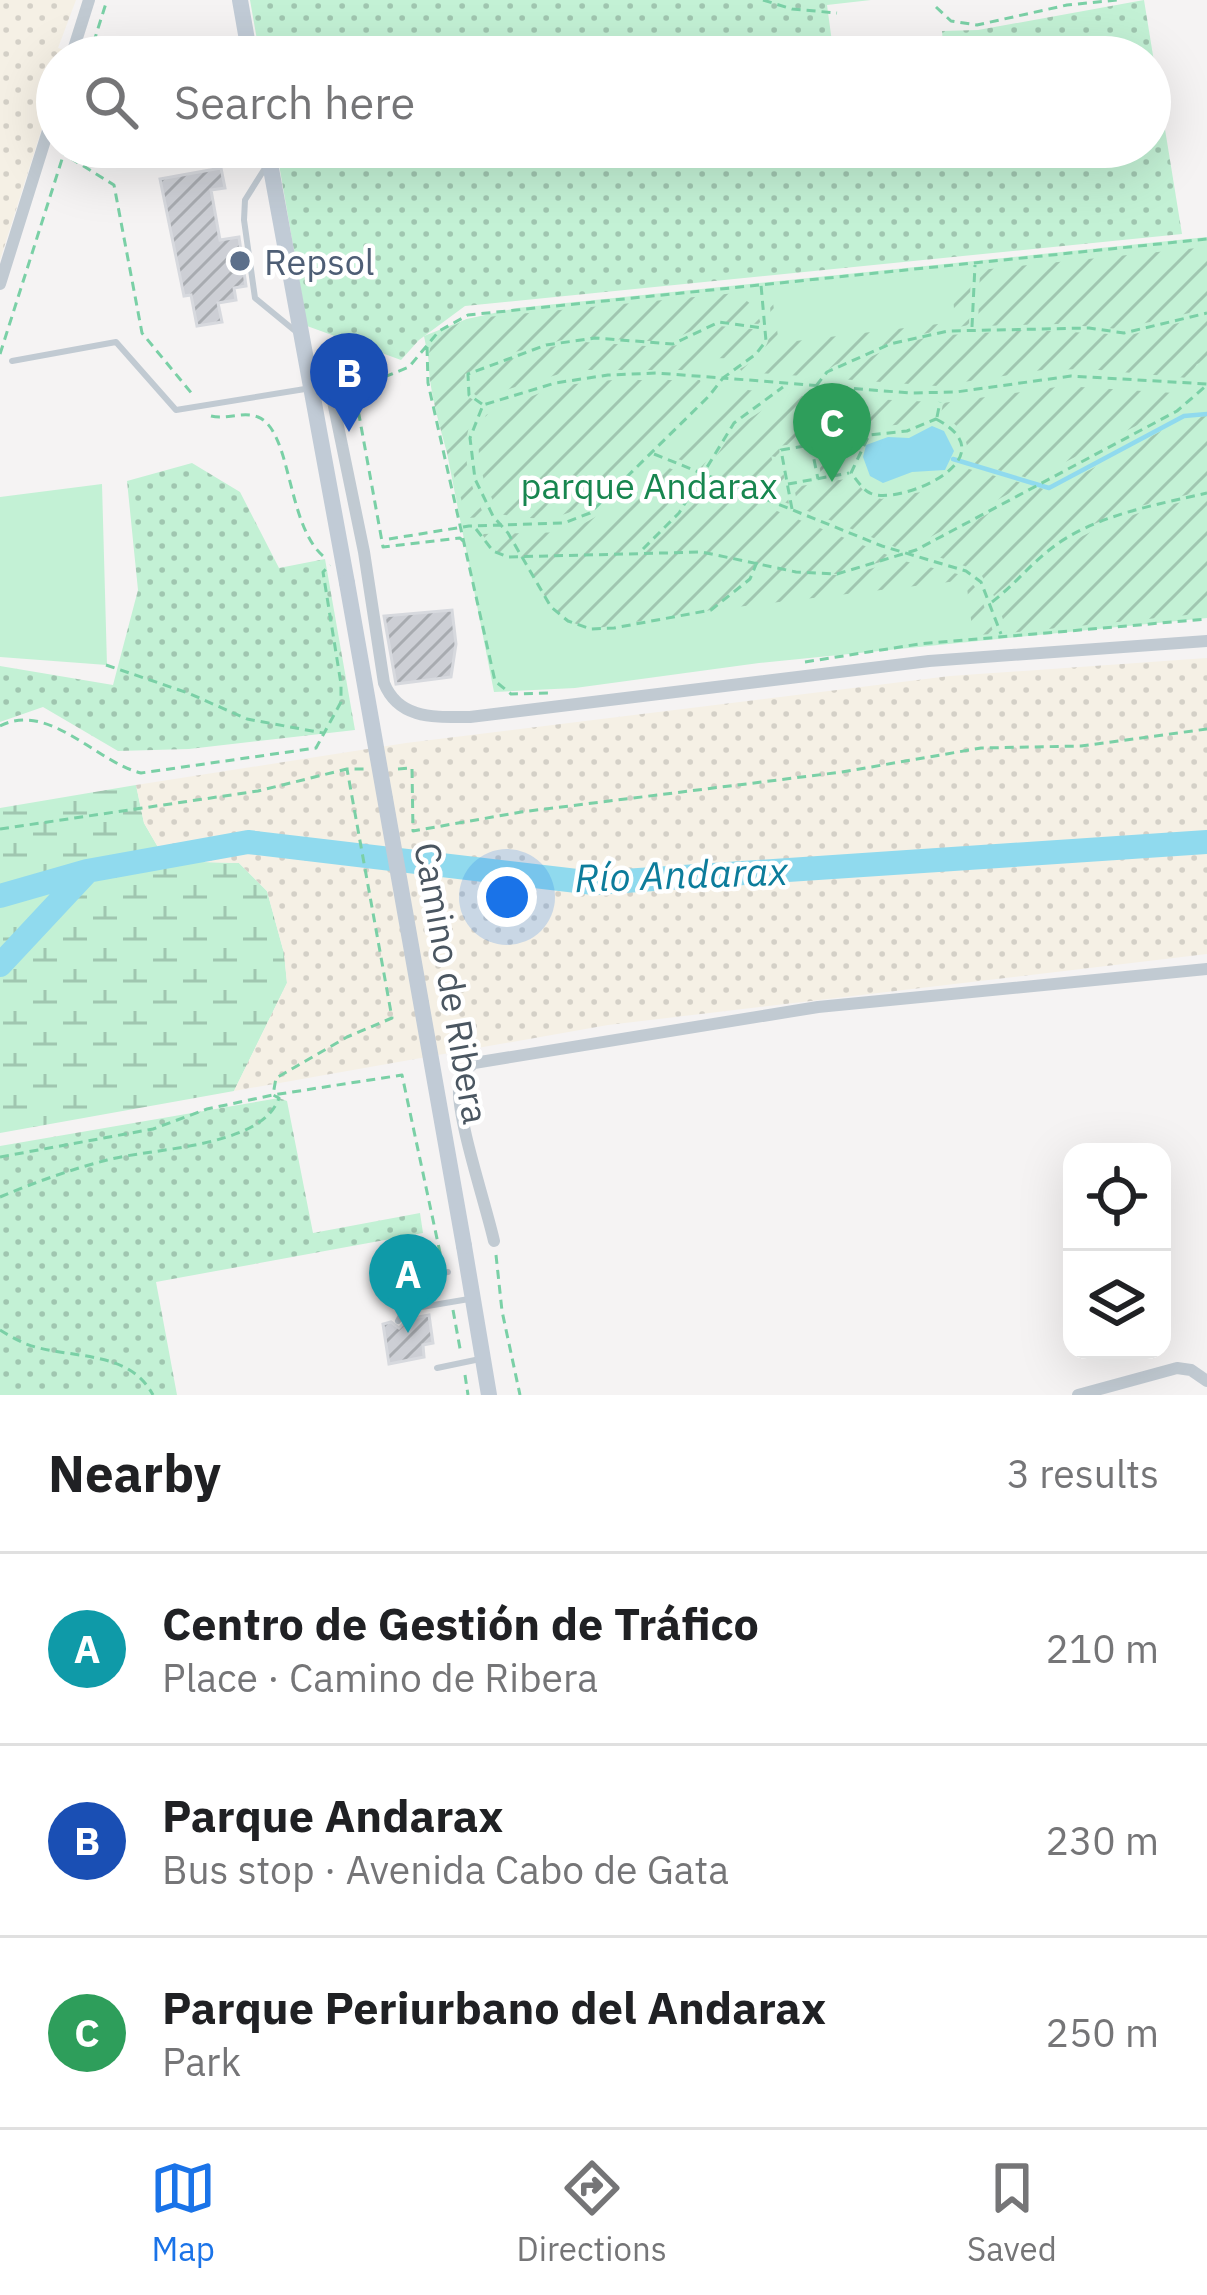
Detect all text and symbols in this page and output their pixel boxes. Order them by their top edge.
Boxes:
search box [36,36,1171,168]
icon: search [78,69,144,135]
text: Search here [174,73,415,131]
place label: Repsol [264,238,375,285]
marker: Repsol [227,248,253,274]
pin: B [310,333,388,432]
pin: C [793,383,871,482]
park label: parque Andarax [521,462,777,509]
street label: Camino de Ribera [404,838,500,1128]
water label: Río Andarax [574,845,790,903]
your location [477,867,537,927]
map controls [1063,1143,1171,1359]
button: locate [1063,1143,1171,1251]
pin: A [369,1234,447,1333]
button: layers [1063,1251,1171,1359]
text: Nearby [48,1440,221,1506]
text: 3 results [1007,1448,1159,1499]
text: Centro de Gestión de Tráfico [162,1594,759,1652]
text: A [74,1623,100,1674]
text: 210 m [1046,1623,1159,1674]
text: Place · Camino de Ribera [162,1652,598,1703]
text: Parque Andarax [162,1786,504,1844]
text: B [74,1815,100,1866]
text: 230 m [1046,1815,1159,1866]
text: Bus stop · Avenida Cabo de Gata [162,1844,729,1895]
text: Parque Periurbano del Andarax [162,1978,826,2036]
text: C [74,2007,100,2058]
text: 250 m [1046,2007,1159,2058]
text: Park [162,2036,241,2087]
tab: Map [150,2155,216,2270]
tab: Directions [517,2155,667,2270]
tab: Saved [967,2155,1057,2270]

